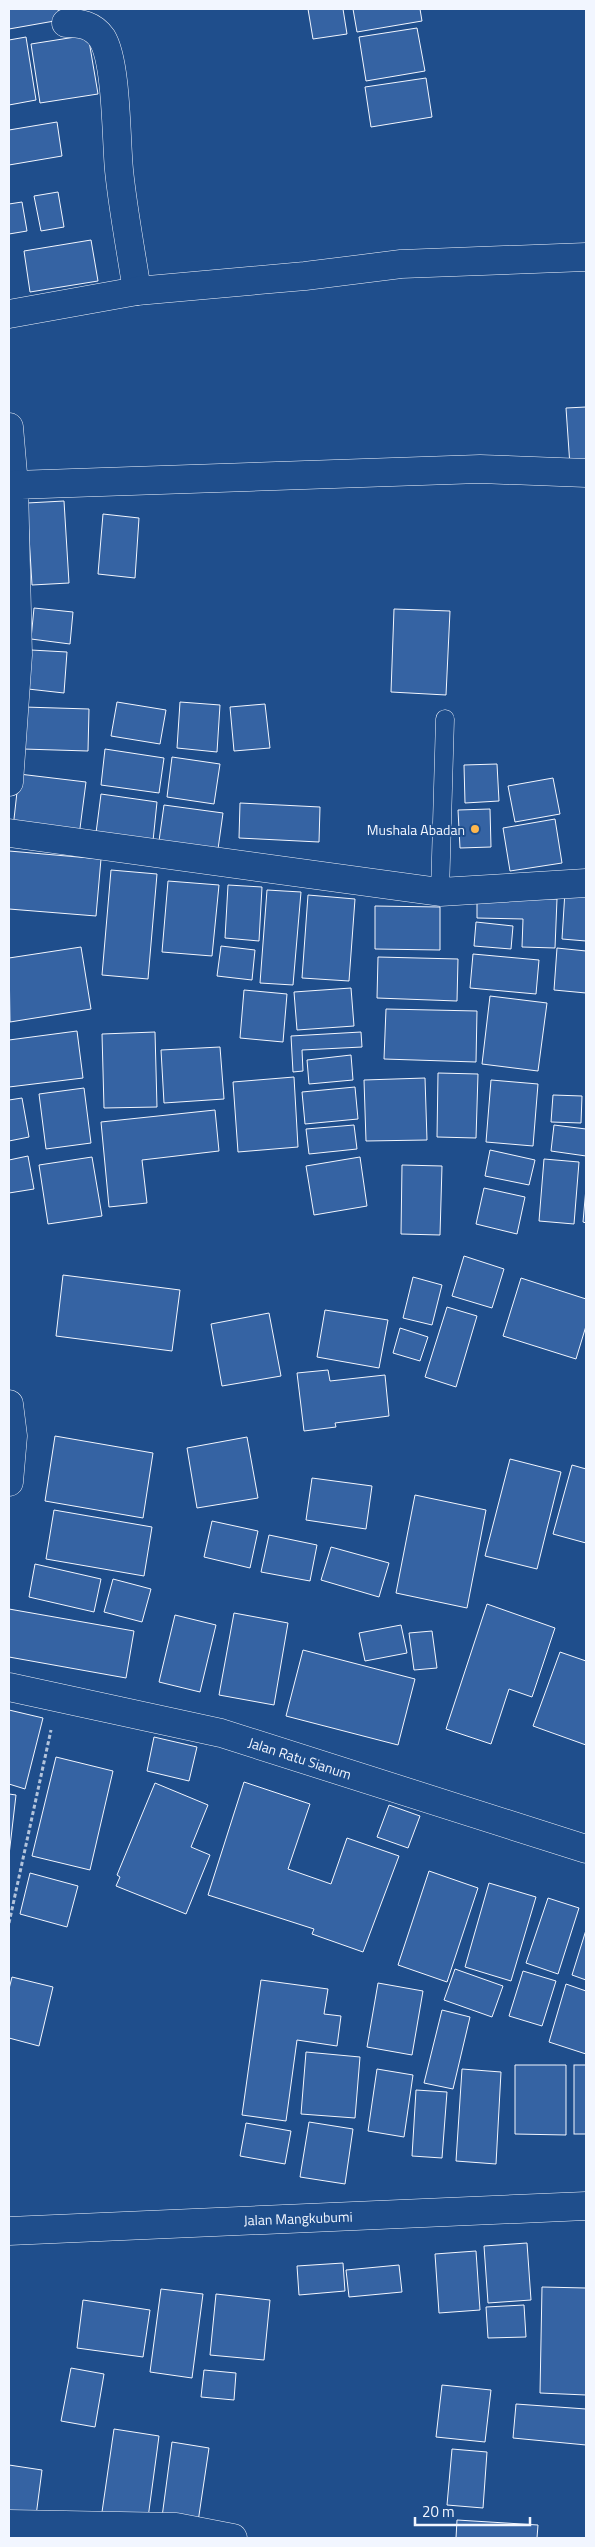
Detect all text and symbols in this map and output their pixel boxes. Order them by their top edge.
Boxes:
place label: Mushala Abadan [367,819,465,840]
marker: Mushala Abadan [469,823,481,835]
street label: Jalan Ratu Sianum [246,1731,354,1785]
street label: Jalan Mangkubumi [243,2206,353,2230]
scale bar [415,2494,530,2526]
text: 20 m [422,2500,455,2523]

